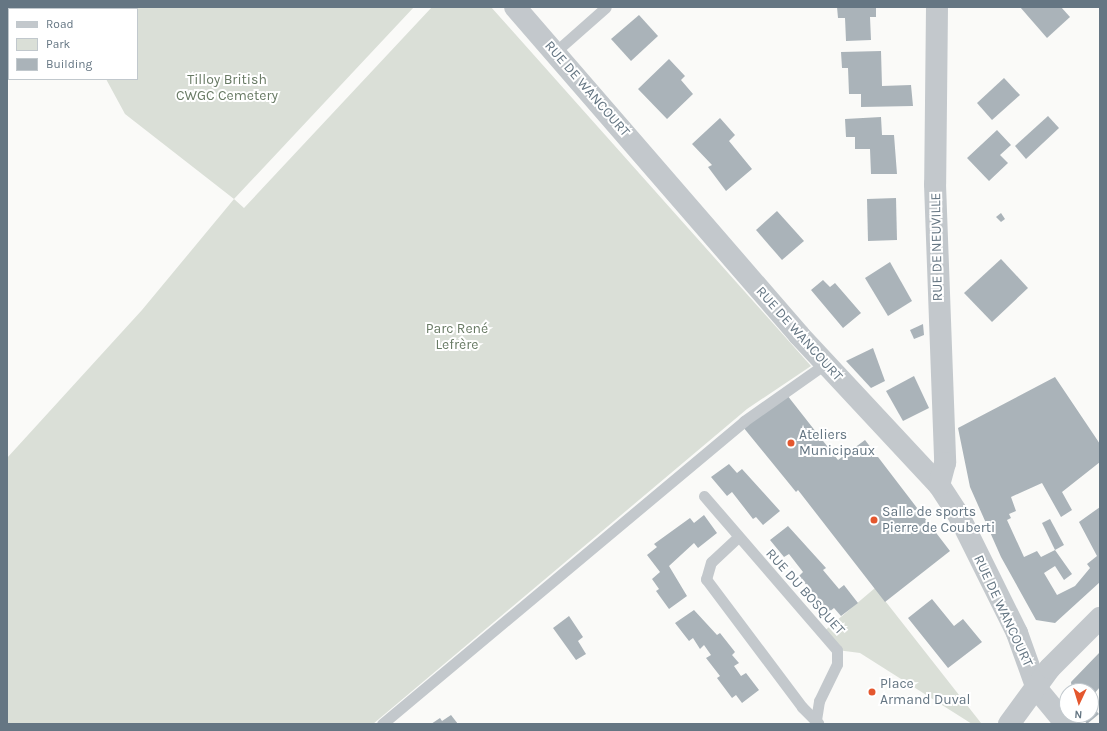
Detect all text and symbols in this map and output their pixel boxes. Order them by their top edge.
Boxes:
legend [8,8,138,80]
text: Road [46,17,74,31]
text: Park [46,37,70,51]
street label: RUE DE WANCOURT [541,38,633,140]
text: Building [46,57,92,71]
park label: Tilloy British CWGC Cemetery [176,72,278,104]
street label: RUE DE NEUVILLE [928,193,946,301]
street label: RUE DE WANCOURT [752,283,846,385]
park label: Parc René Lefrère [426,321,488,354]
place label: Ateliers Municipaux [799,427,875,460]
marker: Ateliers Municipaux [786,438,796,448]
place label: Salle de sports Pierre de Couberti [882,504,995,536]
marker: Salle de sports Pierre de Couberti [869,515,879,525]
street label: RUE DU BOSQUET [762,546,848,638]
street label: RUE DE WANCOURT [970,552,1036,670]
place label: Place Armand Duval [880,676,970,708]
north arrow [1059,683,1099,723]
marker: Place Armand Duval [867,687,877,697]
text: N [1074,708,1083,721]

